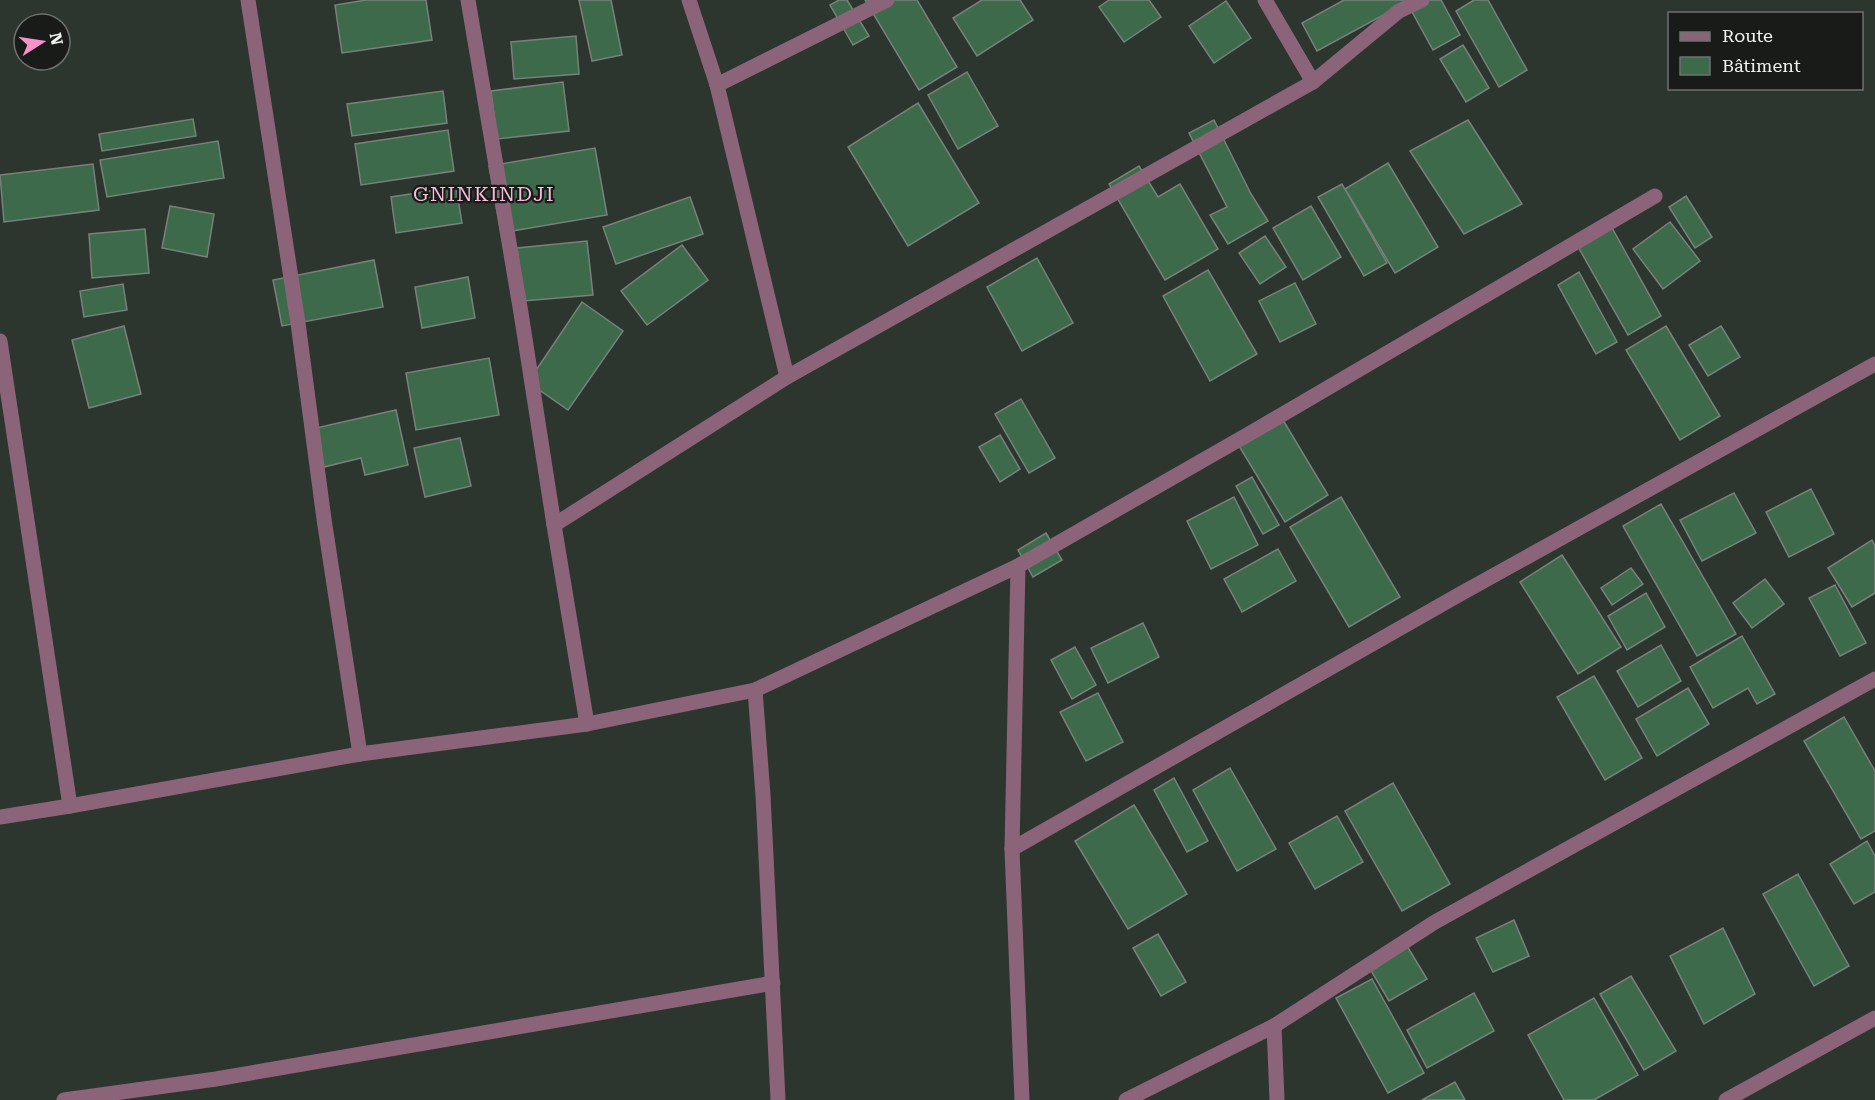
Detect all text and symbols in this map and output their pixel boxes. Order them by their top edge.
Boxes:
north arrow [12,12,72,72]
legend [1668,12,1863,90]
text: Route [1722,25,1773,46]
text: N [46,31,67,47]
text: Bâtiment [1722,55,1801,76]
district label: GNINKINDJI [413,182,555,206]

